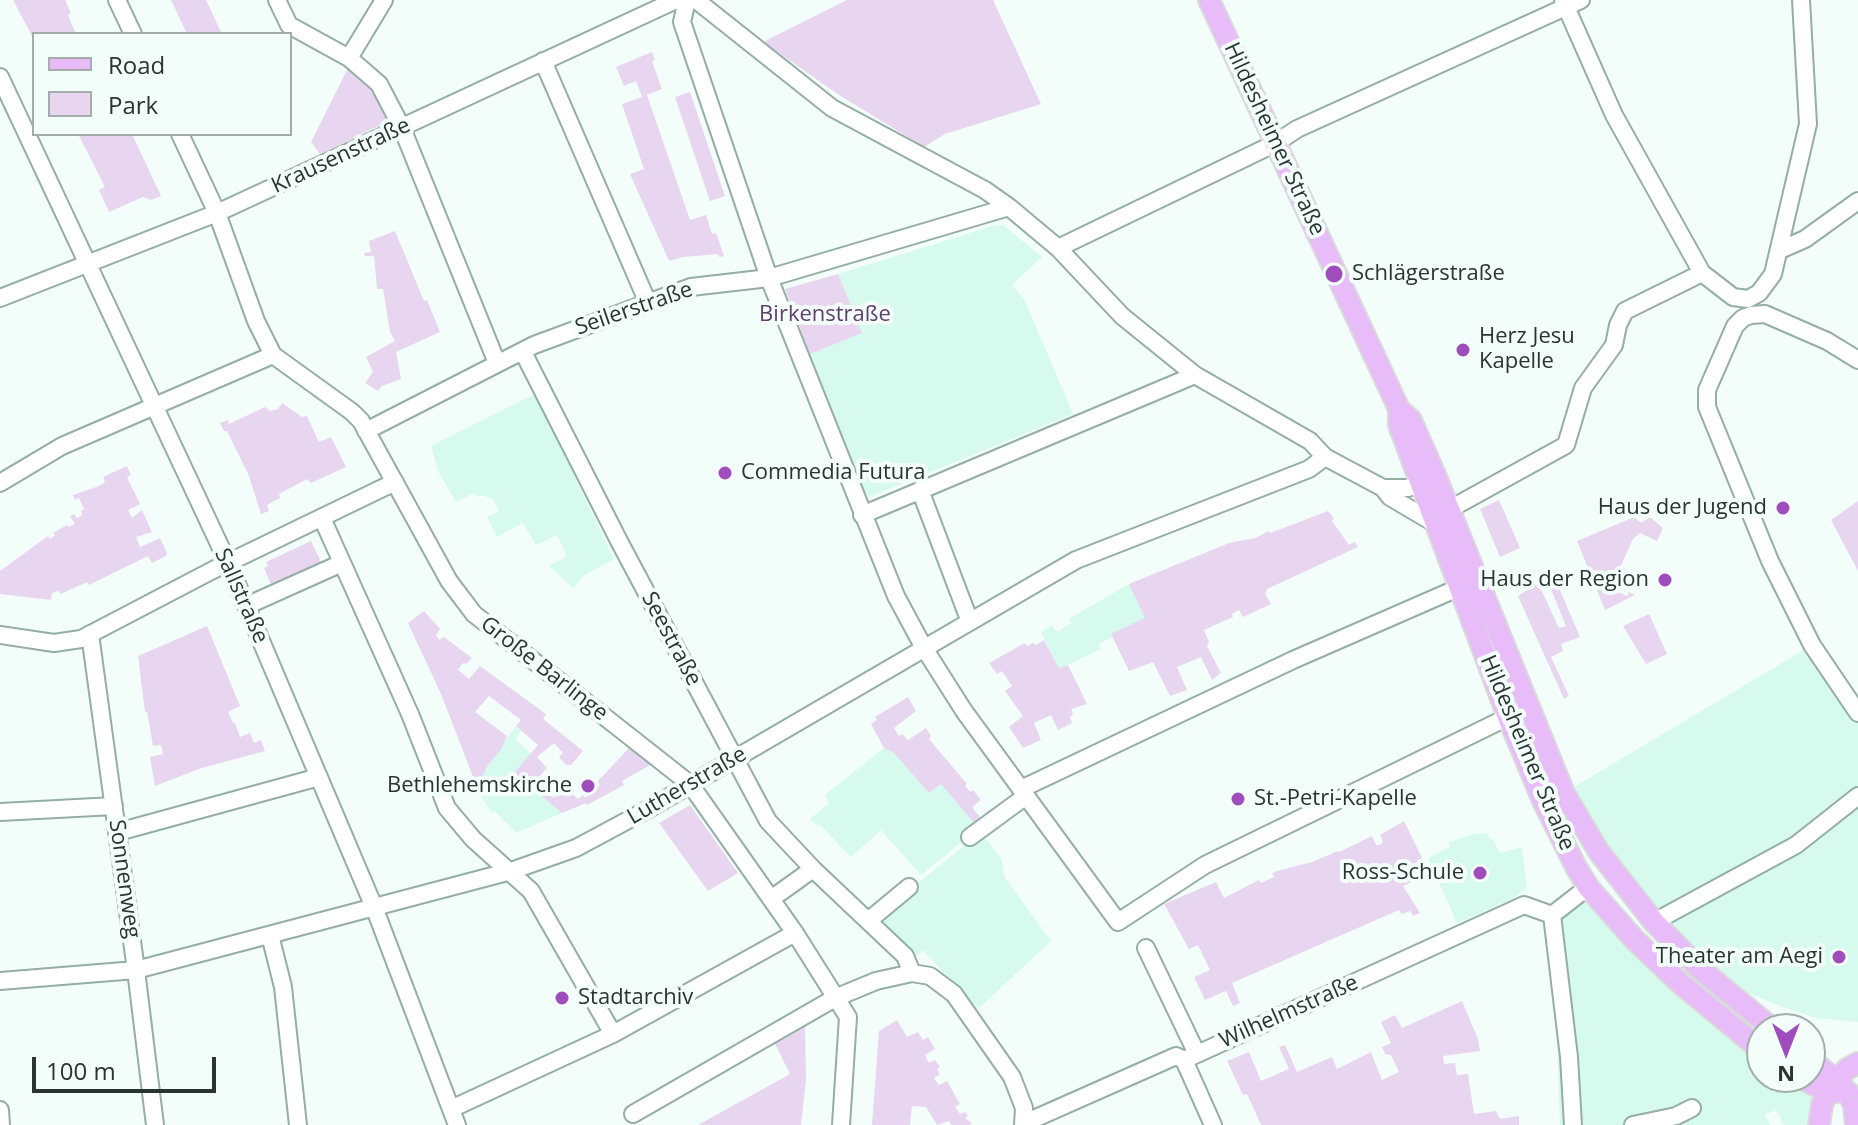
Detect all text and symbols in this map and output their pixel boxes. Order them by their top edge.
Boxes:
legend [32,32,292,136]
street label: Hildesheimer Straße [1218,38,1330,240]
text: Road [108,48,165,81]
text: Park [108,88,158,121]
street label: Krausenstraße [267,112,415,200]
place label: Schlägerstraße [1352,261,1505,287]
marker: Schlägerstraße [1323,263,1345,285]
street label: Seilerstraße [572,277,696,341]
park label: Birkenstraße [759,302,891,328]
place label: Herz Jesu Kapelle [1479,324,1575,376]
marker: Herz Jesu Kapelle [1454,341,1472,359]
place label: Commedia Futura [741,460,926,486]
marker: Commedia Futura [716,464,734,482]
place label: Haus der Jugend [1598,495,1767,521]
marker: Haus der Jugend [1774,499,1792,517]
street label: Sallstraße [208,545,274,647]
place label: Haus der Region [1480,567,1649,593]
marker: Haus der Region [1656,571,1674,589]
street label: Seestraße [635,588,707,690]
street label: Große Barlinge [475,611,613,727]
street label: Hildesheimer Straße [1474,651,1580,855]
street label: Lutherstraße [623,741,751,831]
place label: Bethlehemskirche [387,773,572,799]
marker: Bethlehemskirche [579,777,597,795]
place label: St.-Petri-Kapelle [1254,786,1417,812]
marker: St.-Petri-Kapelle [1229,790,1247,808]
street label: Sonnenweg [103,818,145,940]
place label: Ross-Schule [1342,860,1464,886]
marker: Ross-Schule [1471,864,1489,882]
place label: Theater am Aegi [1656,944,1823,970]
marker: Theater am Aegi [1830,948,1848,966]
street label: Wilhelmstraße [1216,970,1362,1054]
place label: Stadtarchiv [578,985,693,1011]
marker: Stadtarchiv [553,989,571,1007]
north arrow [1746,1013,1826,1093]
scale bar [36,1041,220,1091]
text: 100 m [46,1054,116,1087]
text: N [1777,1060,1795,1090]

